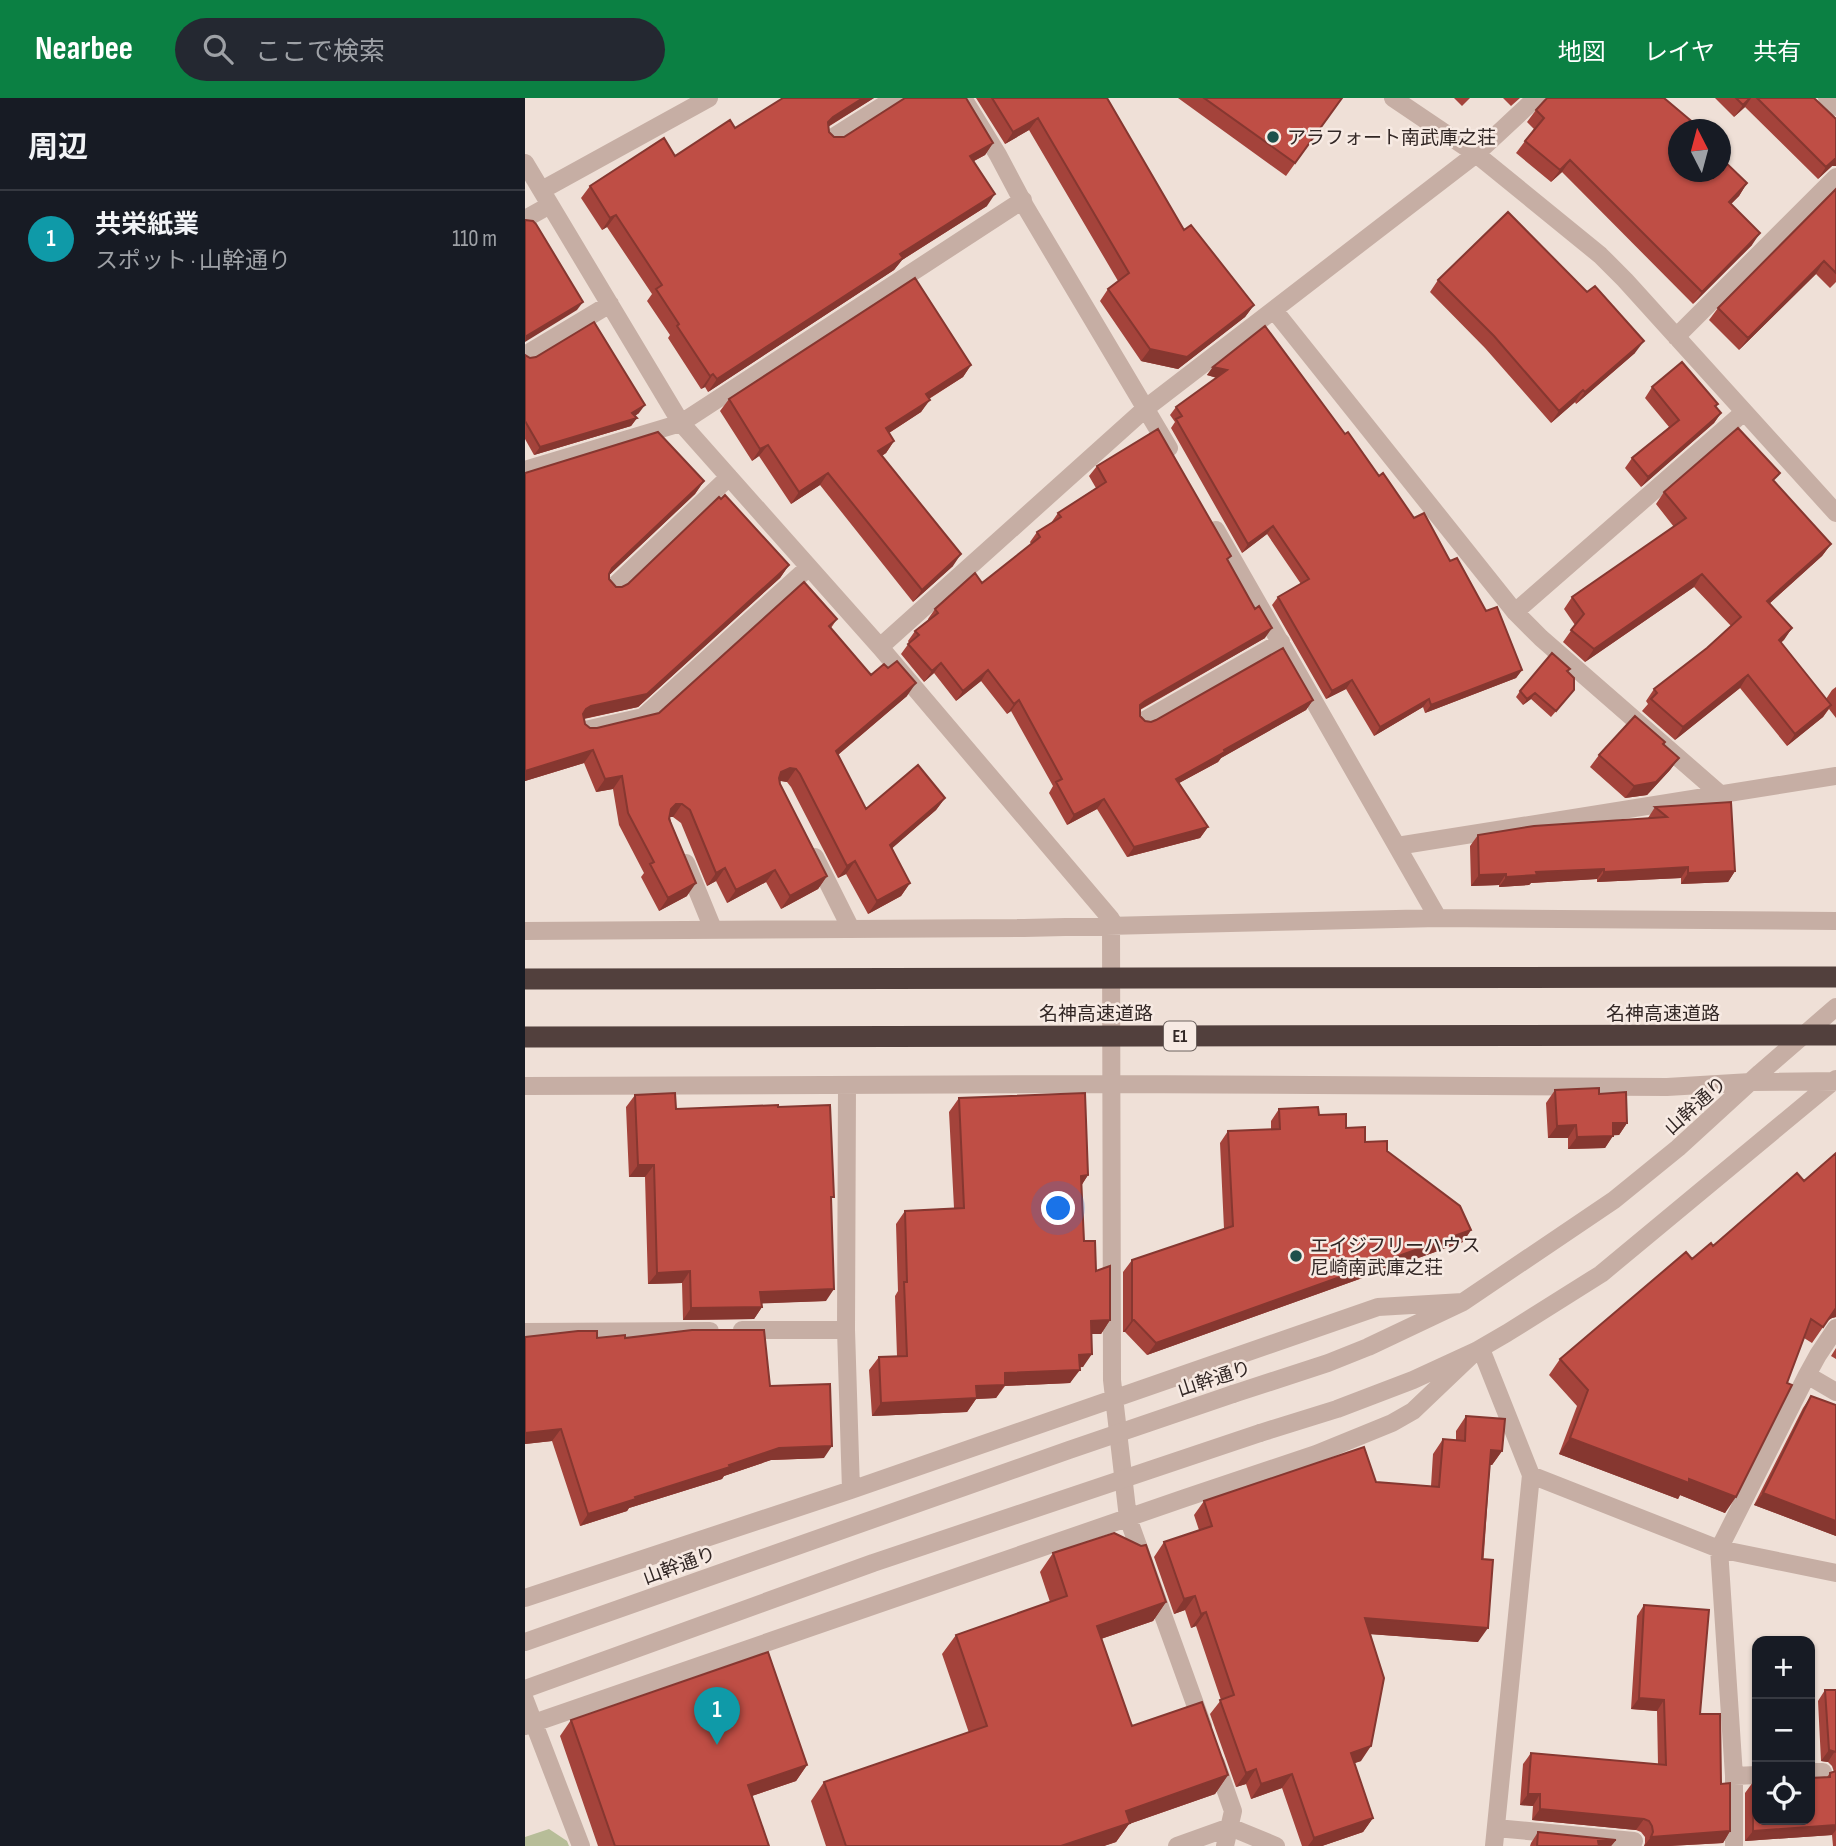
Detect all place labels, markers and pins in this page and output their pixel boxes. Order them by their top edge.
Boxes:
place label: アラフォート南武庫之荘 [1287,127,1496,150]
marker: アラフォート南武庫之荘 [1265,129,1281,145]
place label: エイジフリーハウス 尼崎南武庫之荘 [1310,1235,1481,1280]
marker: エイジフリーハウス 尼崎南武庫之荘 [1288,1248,1304,1264]
pin: 1 [694,1687,740,1745]

